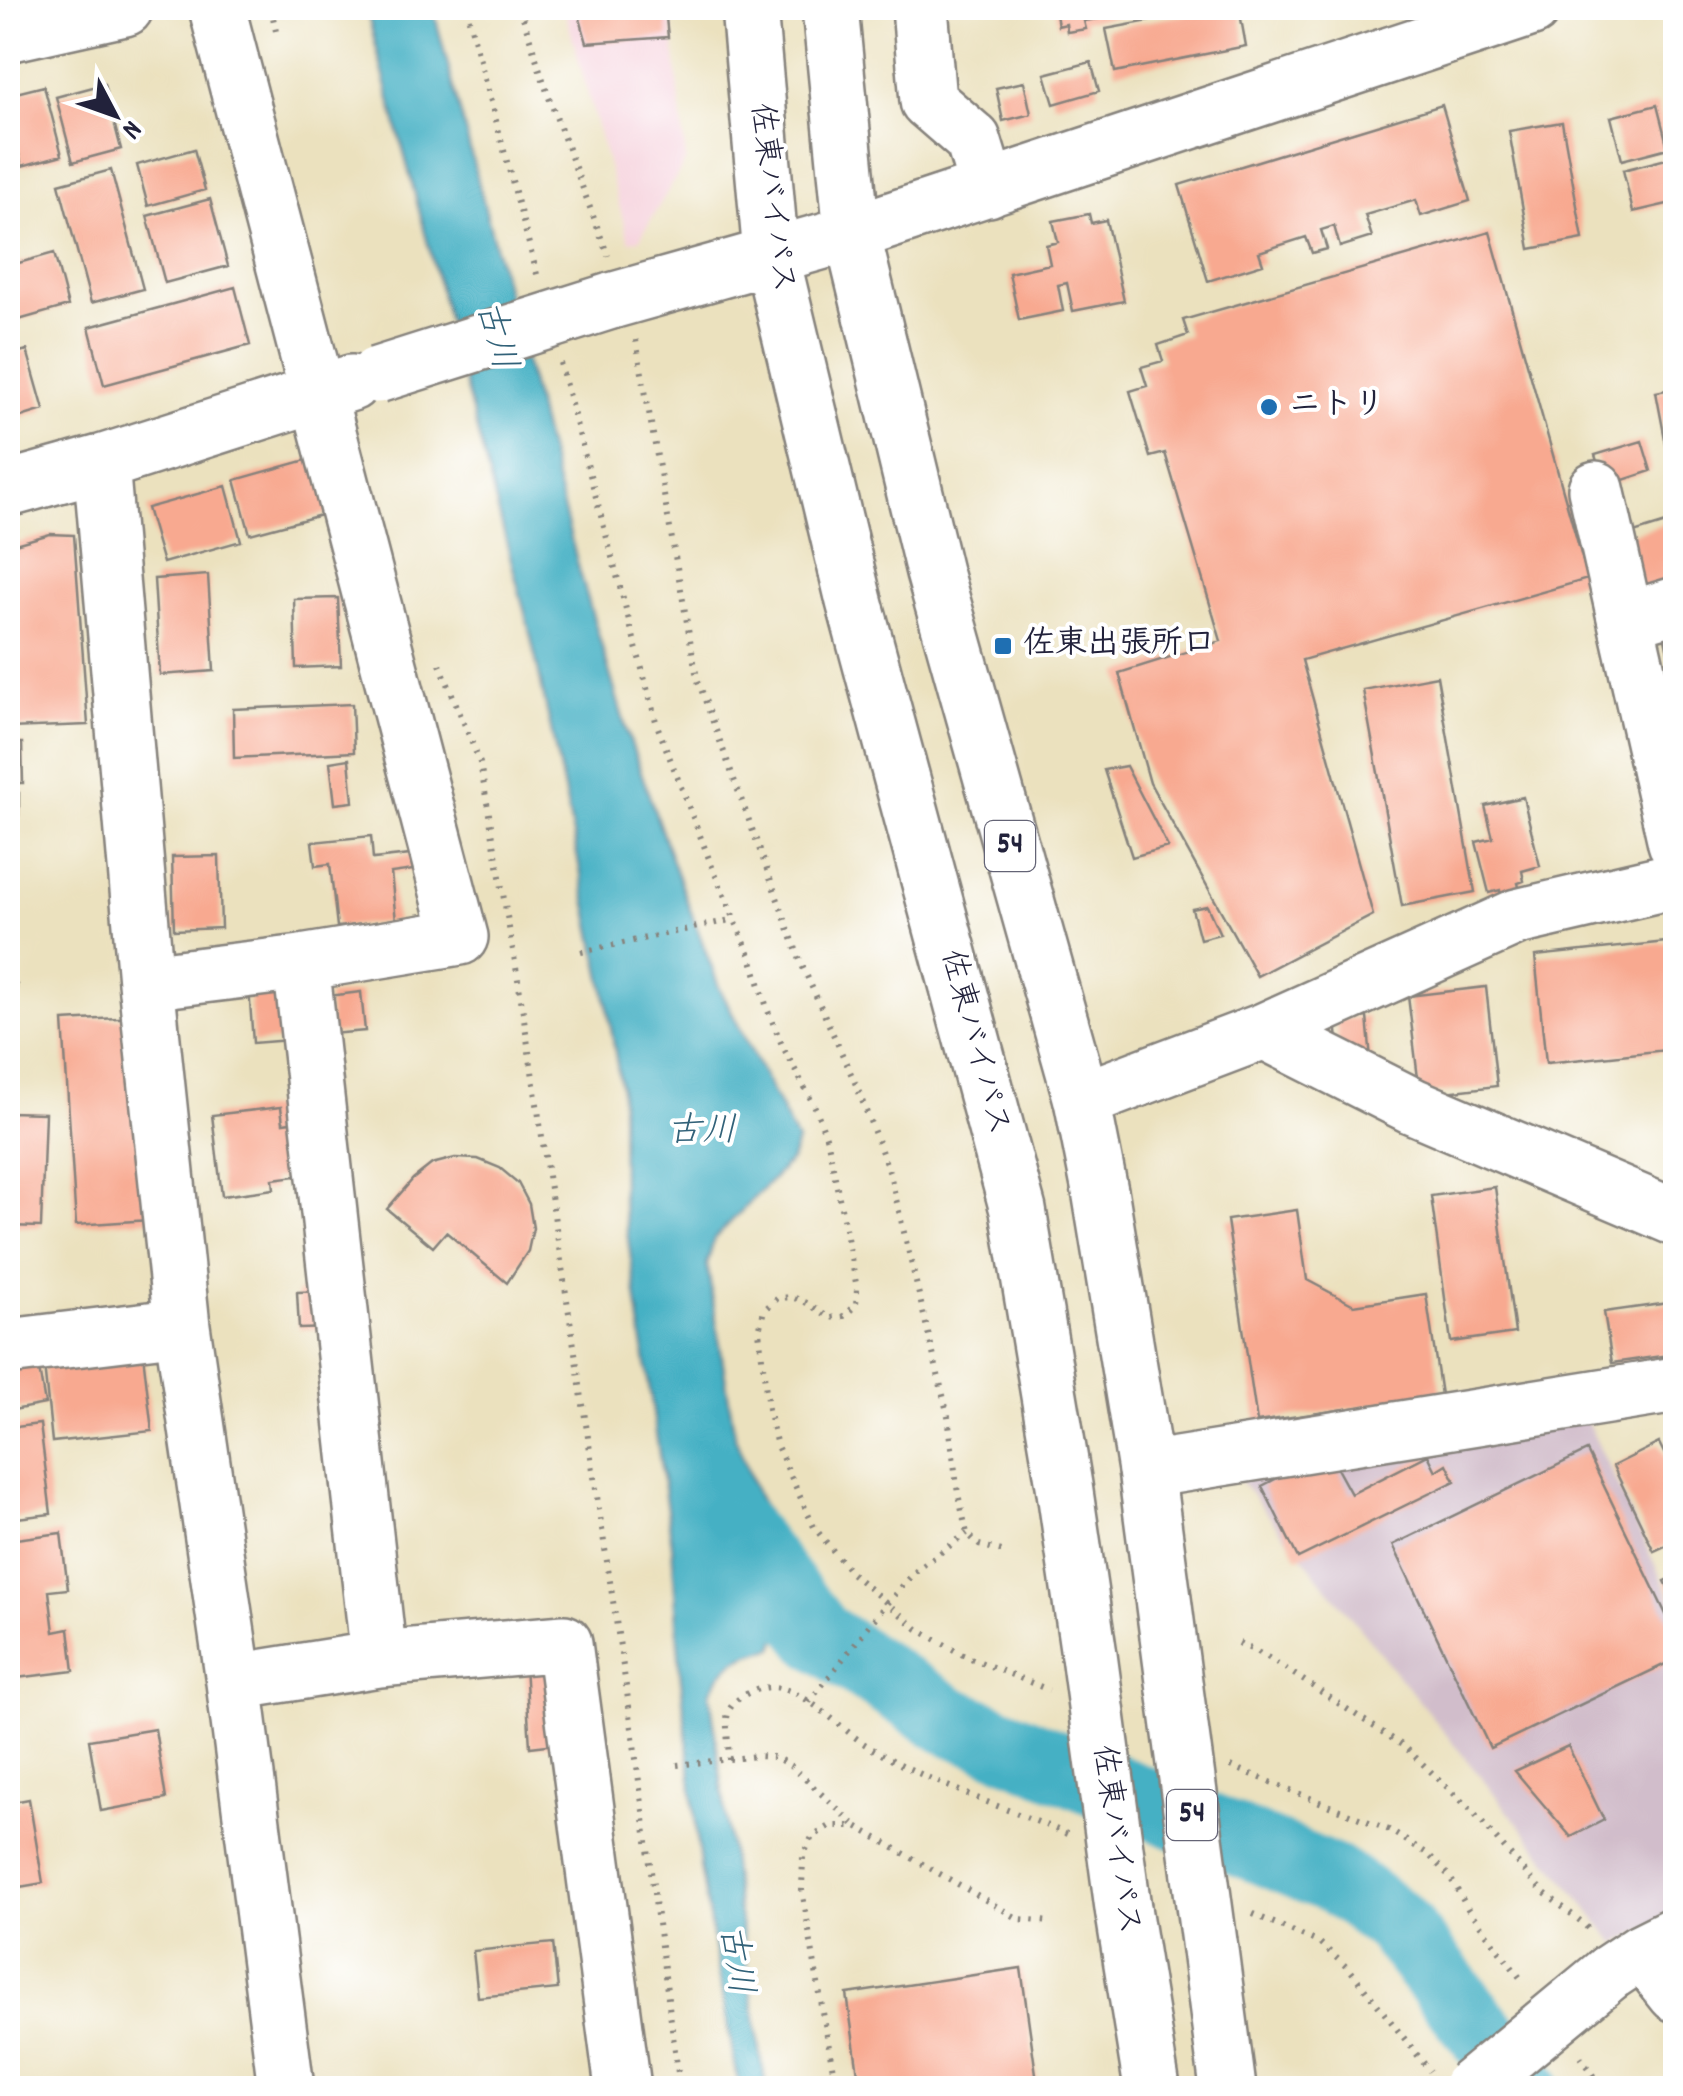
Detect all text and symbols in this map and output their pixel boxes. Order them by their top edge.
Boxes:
north arrow [65,65,165,165]
street label: 佐東バイパス [736,100,804,296]
text: N [110,110,150,146]
water label: 古川 [461,296,527,376]
place label: ニトリ [1289,384,1385,430]
marker: ニトリ [1258,396,1280,418]
place label: 佐東出張所口 [1023,623,1215,669]
marker: 佐東出張所口 [992,635,1014,657]
road number: 54 [985,821,1035,871]
street label: 佐東バイパス [926,945,1020,1141]
water label: 古川 [667,1108,737,1158]
street label: 佐東バイパス [1078,1742,1150,1938]
road number: 54 [1167,1790,1217,1840]
water label: 古川 [704,1922,764,1998]

